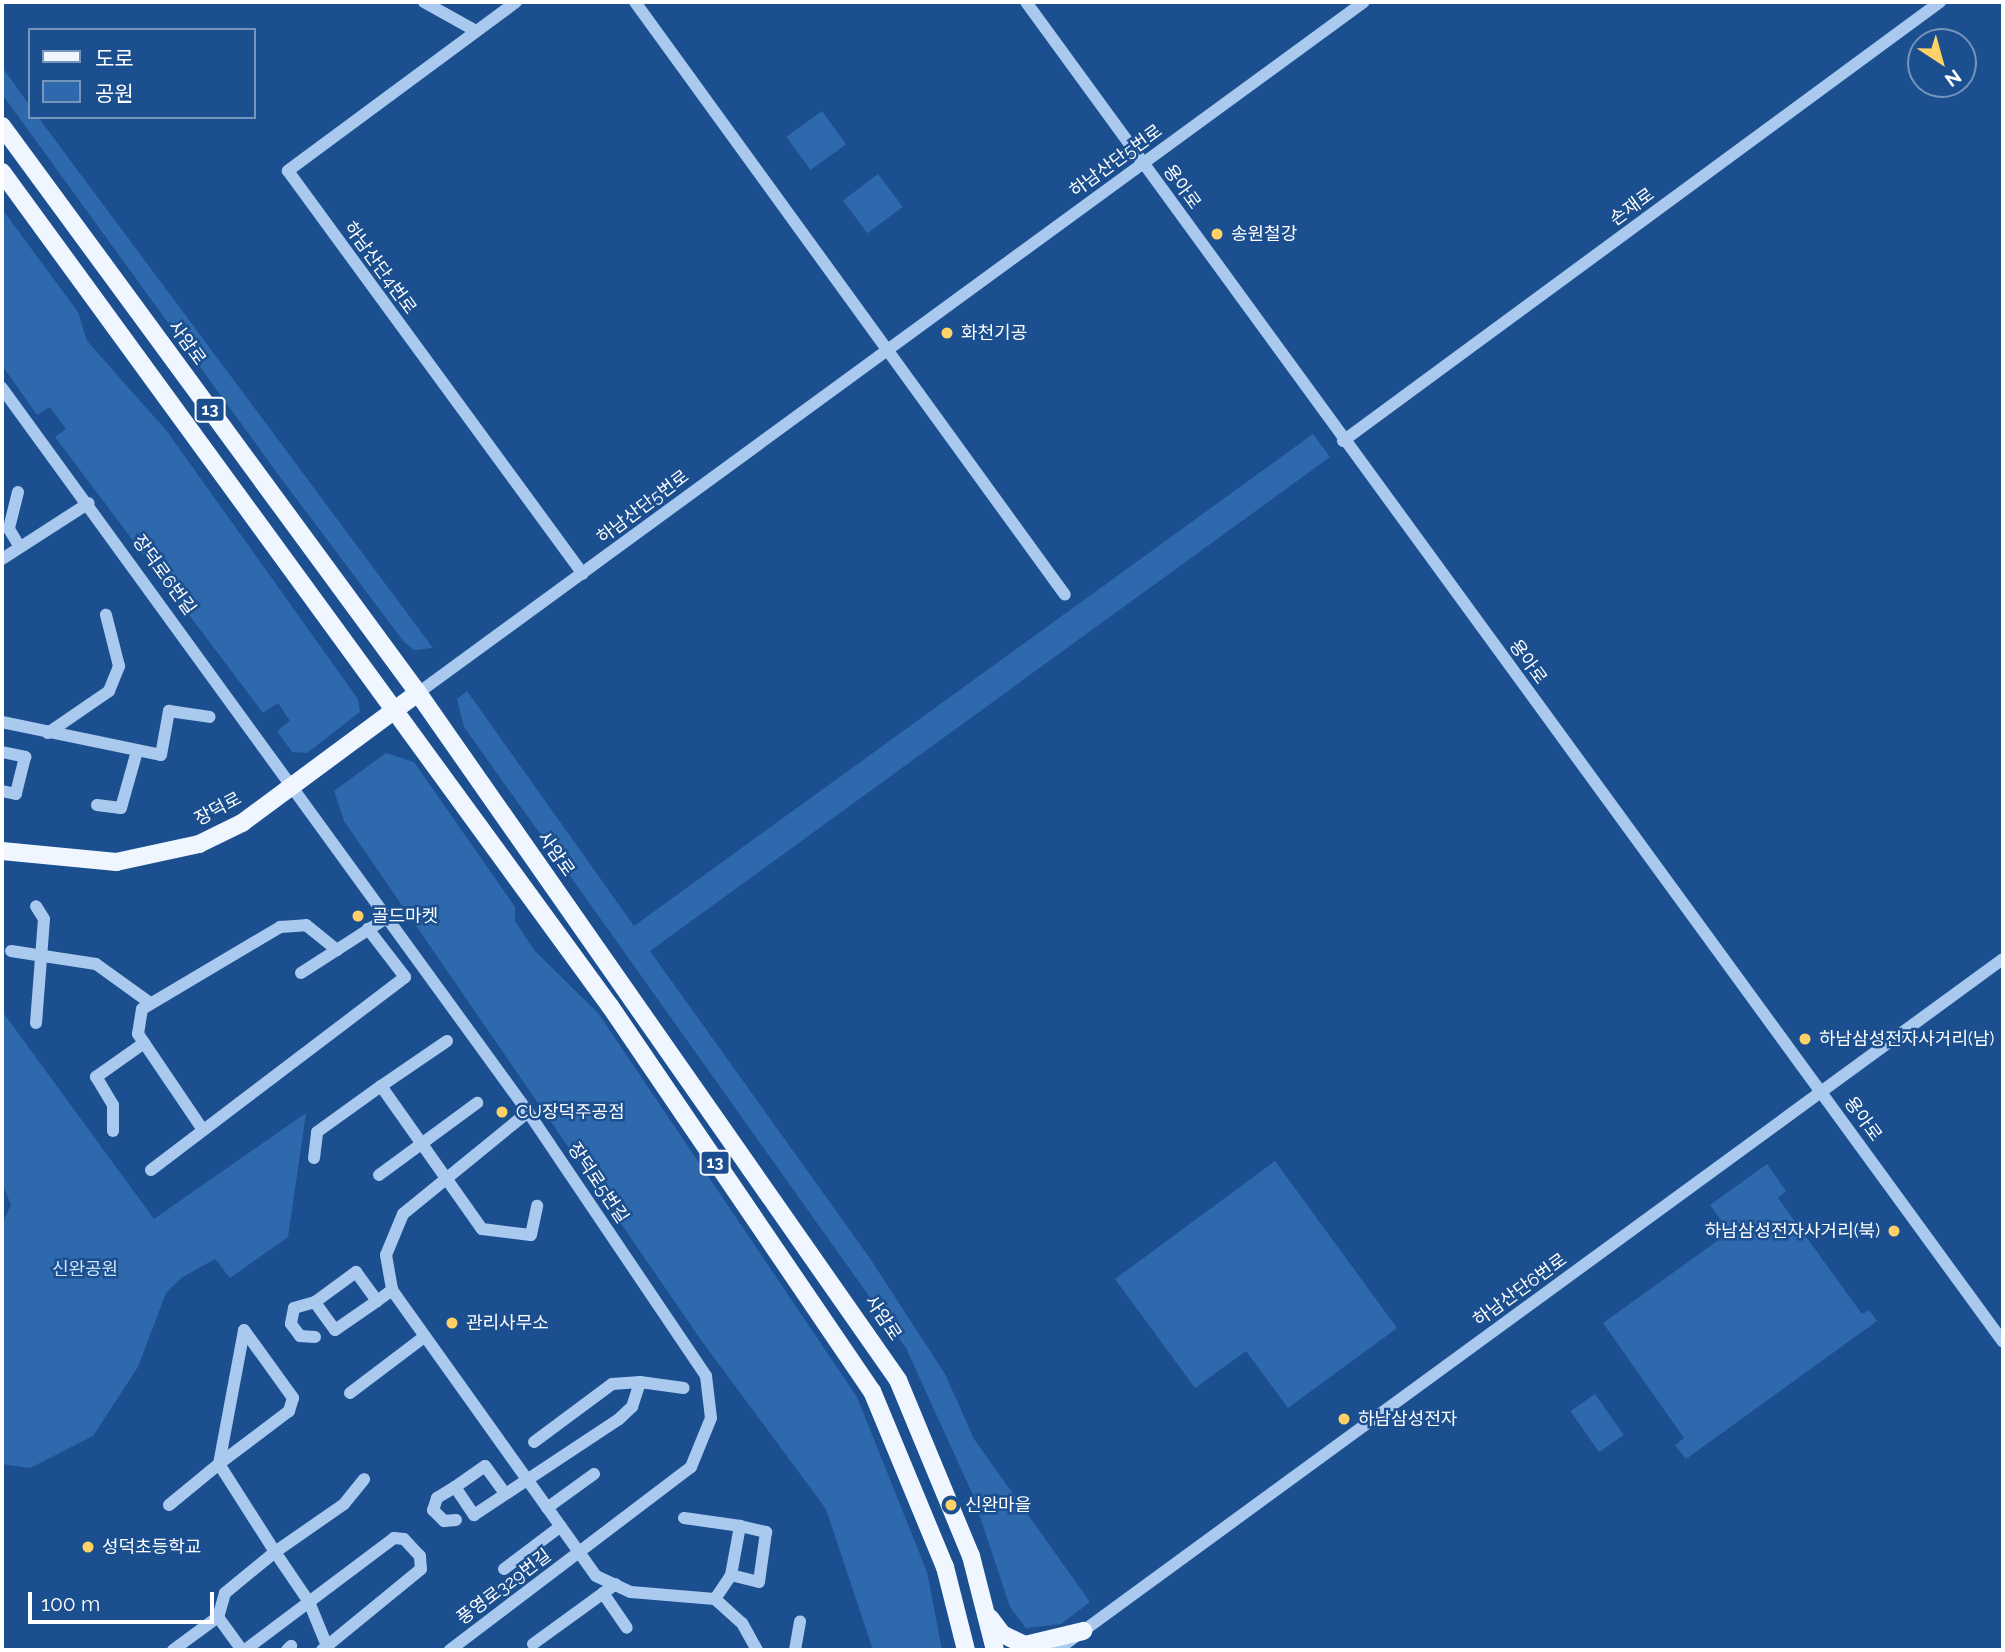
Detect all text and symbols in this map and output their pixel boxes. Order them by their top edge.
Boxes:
legend [28,28,256,119]
north arrow [1907,28,1977,98]
text: 도로 [95,46,134,71]
text: N [1941,65,1965,92]
text: 공원 [95,81,134,106]
street label: 하남산단5번로 [1065,120,1167,202]
street label: 용아로 [1159,161,1205,213]
street label: 손재로 [1606,184,1658,230]
street label: 하남산단4번로 [339,217,421,319]
place label: 송원철강 [1231,223,1297,245]
marker: 송원철강 [1209,226,1225,242]
street label: 사암로 [164,317,210,369]
place label: 화천기공 [961,322,1027,344]
marker: 화천기공 [939,325,955,341]
road number: 13 [194,398,226,422]
street label: 하남산단5번로 [593,466,693,548]
street label: 장덕로6번길 [128,531,200,619]
street label: 용아로 [1505,636,1551,688]
street label: 장덕로 [191,788,245,830]
street label: 사암로 [533,827,579,881]
place label: 골드마켓 [372,905,438,927]
marker: 골드마켓 [350,908,366,924]
place label: 하남삼성전자사거리(남) [1819,1028,1994,1050]
marker: 하남삼성전자사거리(남) [1797,1031,1813,1047]
street label: 용아로 [1840,1093,1886,1145]
place label: CU장덕주공점 [516,1101,625,1123]
marker: CU장덕주공점 [494,1104,510,1120]
street label: 장덕로5번길 [563,1139,633,1227]
road number: 13 [699,1150,731,1176]
place label: 하남삼성전자사거리(북) [1705,1220,1880,1242]
marker: 하남삼성전자사거리(북) [1886,1223,1902,1239]
street label: 하남산단6번로 [1469,1249,1571,1331]
park label: 신완공원 [52,1258,118,1280]
street label: 사암로 [860,1291,906,1345]
place label: 관리사무소 [466,1312,549,1334]
marker: 관리사무소 [444,1315,460,1331]
place label: 하남삼성전자 [1358,1408,1457,1430]
marker: 하남삼성전자 [1336,1411,1352,1427]
place label: 신완마을 [965,1494,1031,1516]
marker: 신완마을 [943,1497,959,1513]
place label: 성덕초등학교 [102,1536,201,1558]
marker: 성덕초등학교 [80,1539,96,1555]
street label: 풍영로329번길 [453,1545,555,1629]
scale bar [32,1578,217,1622]
text: 100 m [41,1591,100,1616]

